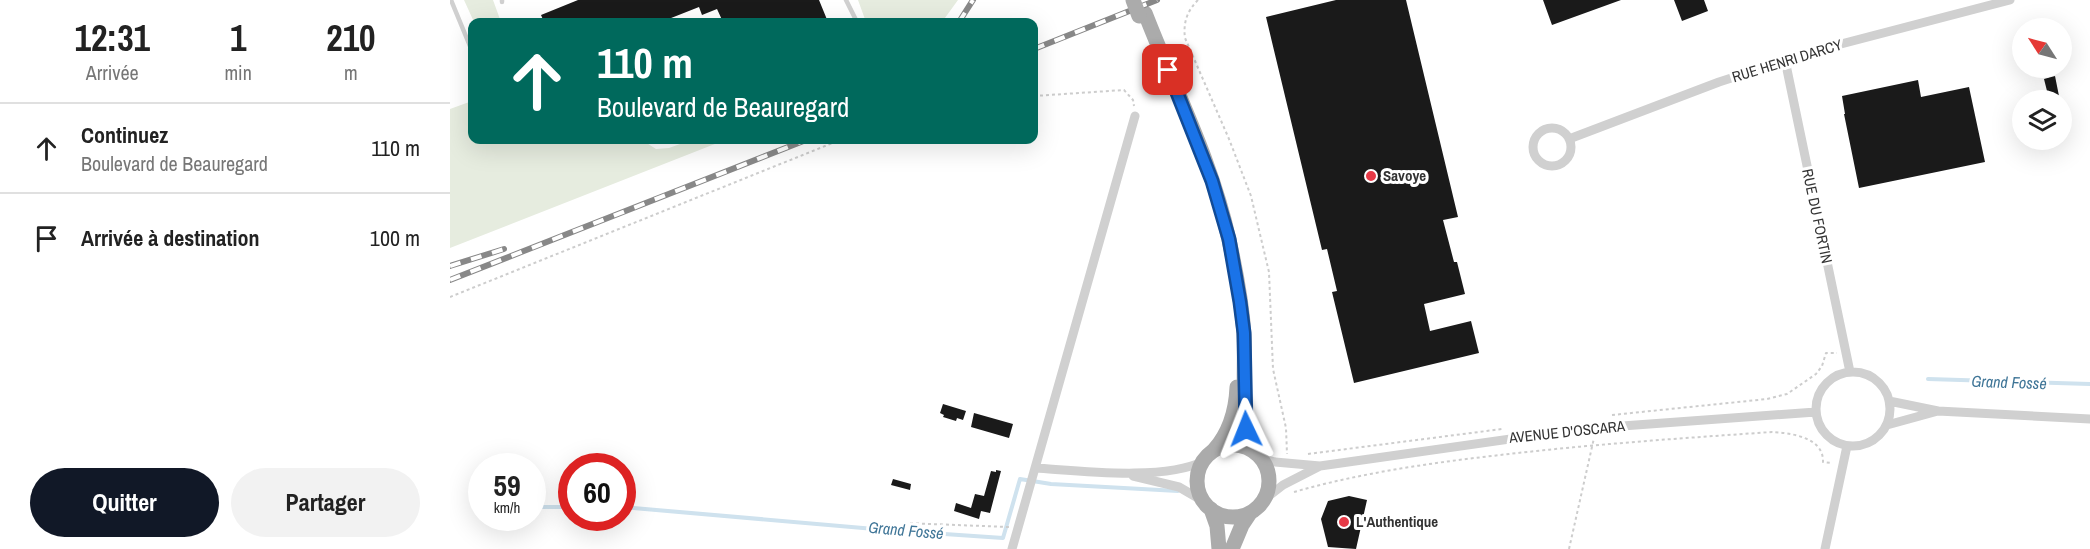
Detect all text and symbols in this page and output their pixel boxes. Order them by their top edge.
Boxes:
text: 12:31 [74,14,150,62]
text: 1 [230,14,246,62]
text: 210 [326,14,376,62]
north arrow [2012,18,2072,78]
map controls [2012,18,2072,150]
street label: RUE HENRI DARCY [1729,34,1845,87]
text: 110 m [597,35,693,91]
icon: ahead [498,42,576,120]
pin [1142,44,1193,95]
icon: arrive [1151,53,1184,86]
text: Arrivée [86,59,139,86]
text: min [224,59,252,86]
text: m [344,59,358,86]
text: Boulevard de Beauregard [597,89,849,125]
button: layers [2012,90,2072,150]
text: Continuez [81,120,168,150]
icon: ahead [30,132,63,165]
text: 110 m [371,133,420,163]
text: Boulevard de Beauregard [81,150,268,177]
place label: Savoye [1383,165,1426,186]
street label: RUE DU FORTIN [1797,167,1838,265]
marker: Savoye [1364,169,1378,183]
icon: arrive [30,222,63,255]
text: Arrivée à destination [81,223,259,253]
text: 100 m [370,223,420,253]
water label: Grand Fossé [1971,370,2047,394]
position arrow [1214,397,1278,461]
street label: AVENUE D'OSCARA [1507,415,1627,448]
speed limit sign: 60 [558,453,636,531]
text: 59 [493,465,521,505]
button: Quitter [30,468,219,537]
button: Partager [231,468,420,537]
text: km/h [494,497,520,518]
place label: L'Authentique [1356,511,1438,532]
marker: L'Authentique [1337,515,1351,529]
water label: Grand Fossé [867,516,945,544]

